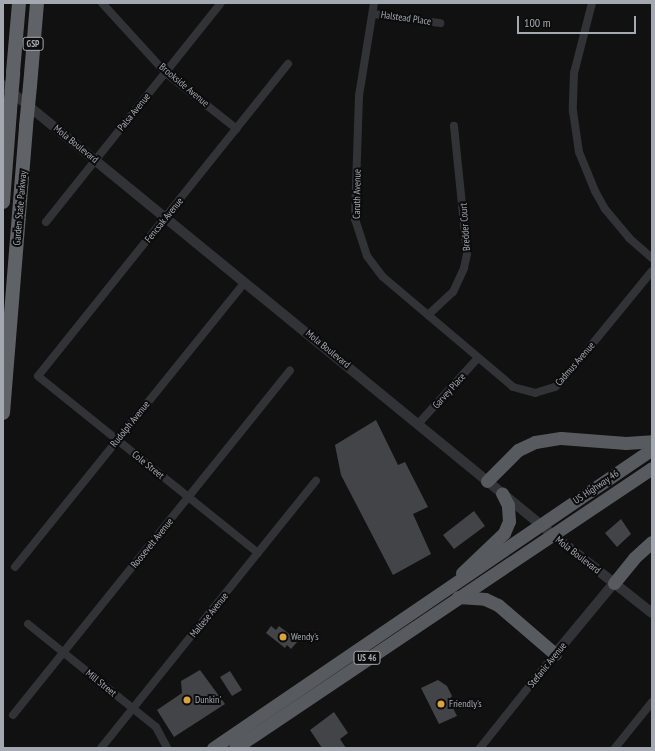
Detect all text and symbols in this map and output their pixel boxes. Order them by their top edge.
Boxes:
scale bar [519,8,638,34]
street label: Halstead Place [380,9,432,27]
text: 100 m [524,15,551,30]
road number: GSP [22,37,44,51]
street label: Brookside Avenue [157,61,211,109]
street label: Palsa Avenue [115,91,153,133]
street label: Mola Boulevard [51,122,101,166]
street label: Caruth Avenue [351,169,363,219]
street label: Garden State Parkway [11,170,29,246]
street label: Fencsak Avenue [142,195,186,245]
street label: Bredder Court [457,203,473,251]
street label: Mola Boulevard [303,327,353,371]
street label: Cadmus Avenue [553,340,597,388]
street label: Garvey Place [430,371,468,411]
street label: Rudolph Avenue [108,398,152,450]
street label: Cole Street [129,448,167,482]
street label: US Highway 46 [571,467,621,507]
street label: Roosevelt Avenue [128,516,176,570]
street label: Mola Boulevard [553,534,603,576]
street label: Maltese Avenue [187,590,231,640]
place label: Wendy's [291,631,319,643]
marker: Wendy's [278,632,288,642]
street label: Stefanic Avenue [525,640,569,690]
road number: US 46 [353,651,381,665]
street label: Mill Street [83,667,119,699]
place label: Dunkin' [195,694,221,706]
marker: Dunkin' [182,695,192,705]
place label: Friendly's [449,698,482,710]
marker: Friendly's [436,699,446,709]

